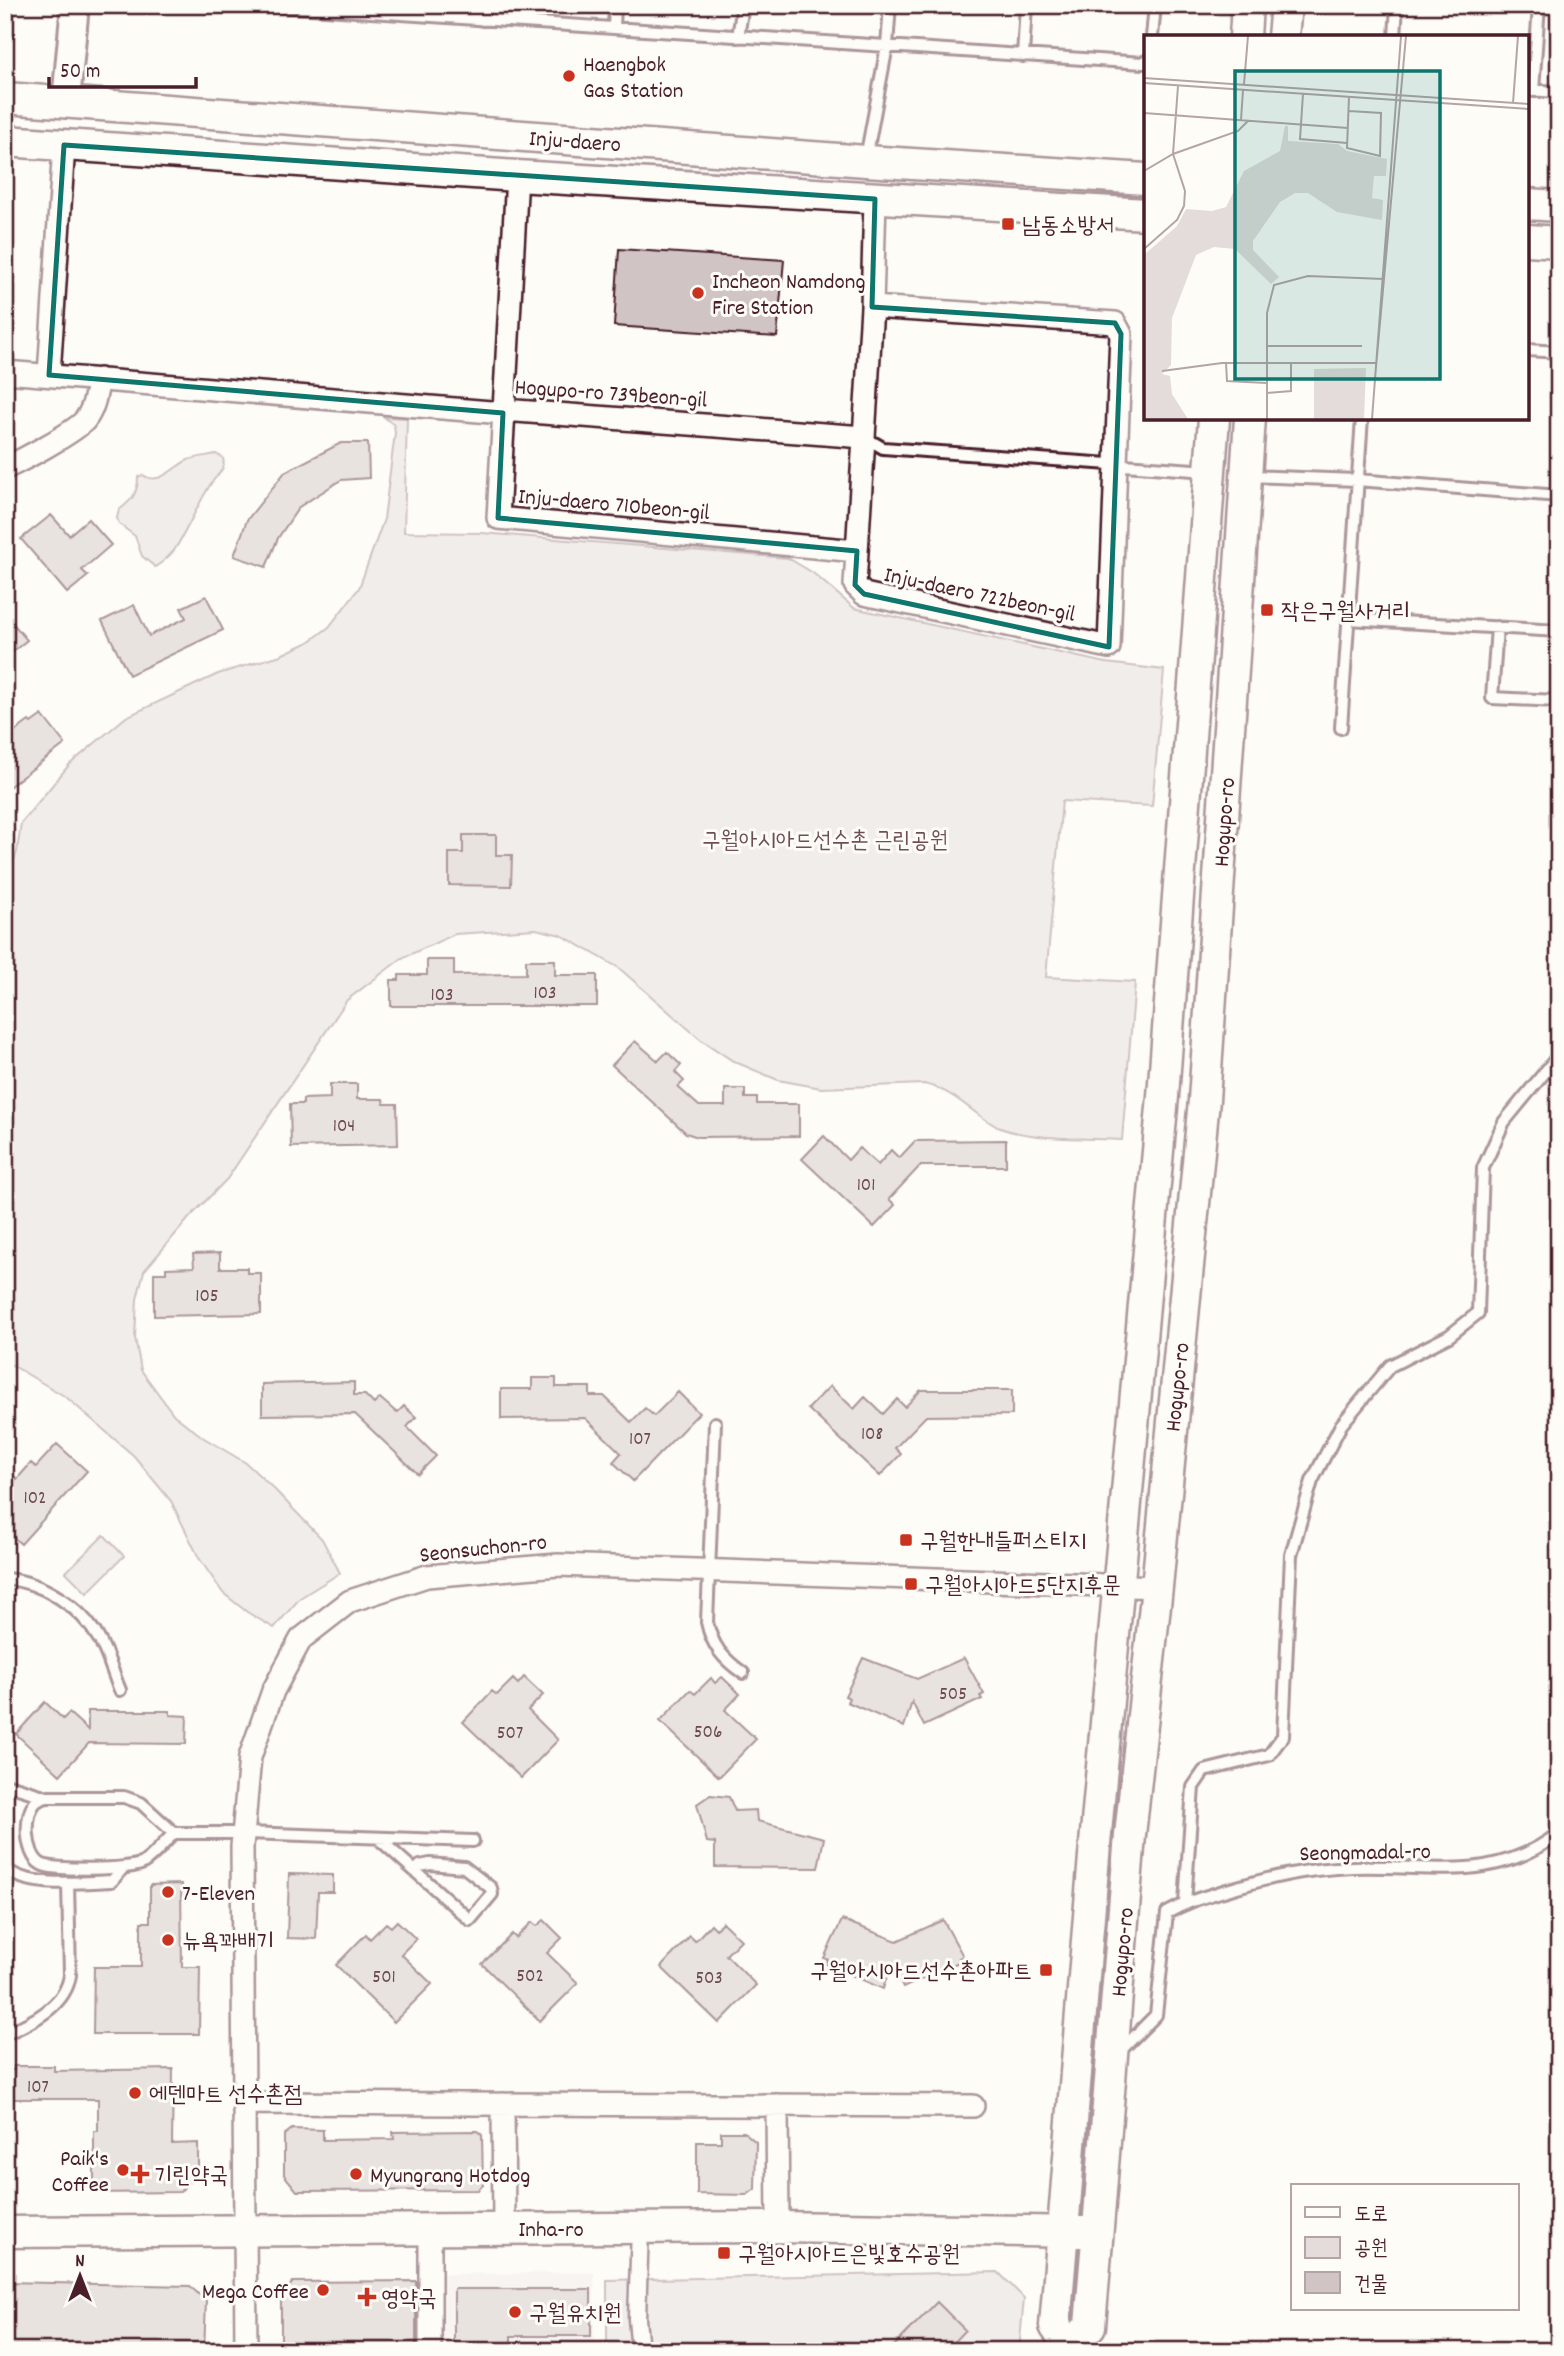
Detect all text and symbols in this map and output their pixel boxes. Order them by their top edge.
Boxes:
inset map [1144,35,1529,420]
scale bar [49,46,196,90]
place label: Haengbok Gas Station [583,50,683,109]
text: 50 m [60,58,100,88]
marker: Haengbok Gas Station [561,68,577,84]
street label: Inju-daero [528,124,622,163]
place label: 남동소방서 [1022,211,1115,244]
marker: 남동소방서 [1000,216,1016,232]
place label: Incheon Namdong Fire Station [712,267,865,326]
marker: Incheon Namdong Fire Station [690,285,706,301]
street label: Hogupo-ro 739beon-gil [513,372,709,419]
street label: Inju-daero 710beon-gil [517,482,711,531]
street label: Inju-daero 722beon-gil [881,560,1078,633]
place label: 작은구월사거리 [1281,597,1411,630]
marker: 작은구월사거리 [1259,602,1275,618]
street label: Hogupo-ro [1207,776,1246,868]
park label: 구월아시아드선수촌 근린공원 [702,826,948,859]
house number: 103 [534,981,556,1008]
house number: 103 [431,983,453,1010]
house number: 104 [333,1114,355,1141]
house number: 101 [857,1173,875,1200]
house number: 105 [195,1284,219,1311]
street label: Hogupo-ro [1158,1341,1201,1434]
house number: 108 [861,1422,883,1449]
house number: 107 [629,1427,651,1454]
house number: 102 [24,1486,46,1513]
street label: Seonsuchon-ro [418,1527,549,1574]
place label: 구월한내들퍼스티지 [920,1527,1087,1560]
marker: 구월한내들퍼스티지 [898,1532,914,1548]
place label: 구월아시아드5단지후문 [925,1571,1121,1604]
marker: 구월아시아드5단지후문 [903,1576,919,1592]
house number: 505 [939,1682,967,1709]
house number: 506 [694,1720,722,1747]
house number: 507 [497,1721,523,1748]
street label: Seongmadal-ro [1299,1837,1431,1872]
place label: 7-Eleven [182,1879,255,1912]
marker: 7-Eleven [160,1884,176,1900]
street label: Hogupo-ro [1104,1906,1145,1998]
place label: 뉴욕꽈배기 [182,1927,275,1960]
marker: 뉴욕꽈배기 [160,1932,176,1948]
place label: 구월아시아드선수촌아파트 [810,1957,1032,1990]
marker: 구월아시아드선수촌아파트 [1038,1962,1054,1978]
house number: 502 [516,1964,544,1991]
house number: 501 [372,1965,396,1992]
house number: 503 [695,1966,723,1993]
house number: 107 [27,2075,49,2102]
place label: 에덴마트 선수촌점 [149,2080,302,2113]
marker: 에덴마트 선수촌점 [127,2085,143,2101]
place label: Paik's Coffee [52,2144,109,2203]
place label: 기린약국 [154,2161,228,2194]
place label: Myungrang Hotdog [370,2161,530,2194]
marker: Paik's Coffee [115,2162,131,2178]
marker: 기린약국 [132,2166,148,2182]
marker: Myungrang Hotdog [348,2166,364,2182]
legend [1291,2184,1518,2310]
text: 도로 [1354,2201,1388,2231]
street label: Inha-ro [518,2215,584,2248]
text: 공원 [1354,2235,1388,2265]
north arrow [46,2240,116,2310]
place label: 구월아시아드은빛호수공원 [738,2240,960,2273]
marker: 구월아시아드은빛호수공원 [716,2245,732,2261]
text: N [75,2249,85,2276]
text: 건물 [1354,2271,1388,2301]
place label: Mega Coffee [202,2277,309,2310]
marker: Mega Coffee [315,2282,331,2298]
place label: 영약국 [381,2284,437,2317]
marker: 영약국 [359,2289,375,2305]
place label: 구월유치원 [529,2299,622,2332]
marker: 구월유치원 [507,2304,523,2320]

